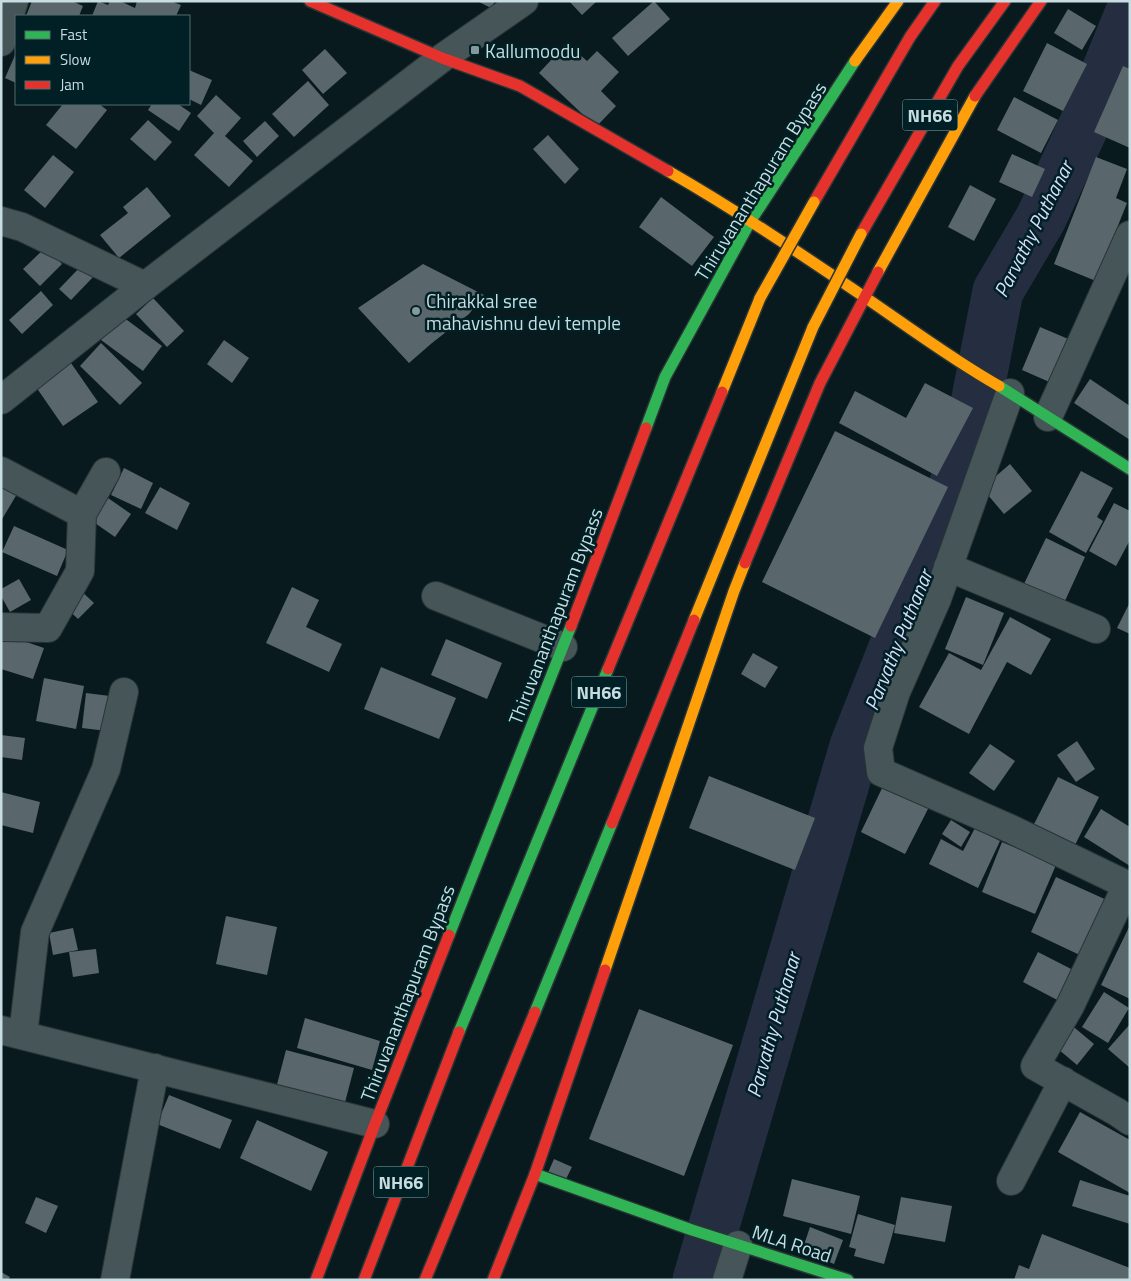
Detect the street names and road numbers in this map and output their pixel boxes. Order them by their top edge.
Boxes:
street label: Thiruvananthapuram Bypass [687,76,833,286]
road number: NH66 [902,100,958,130]
street label: Thiruvananthapuram Bypass [500,503,610,729]
road number: NH66 [572,676,626,708]
street label: Thiruvananthapuram Bypass [352,880,462,1106]
road number: NH66 [374,1166,428,1198]
street label: MLA Road [749,1217,835,1269]

